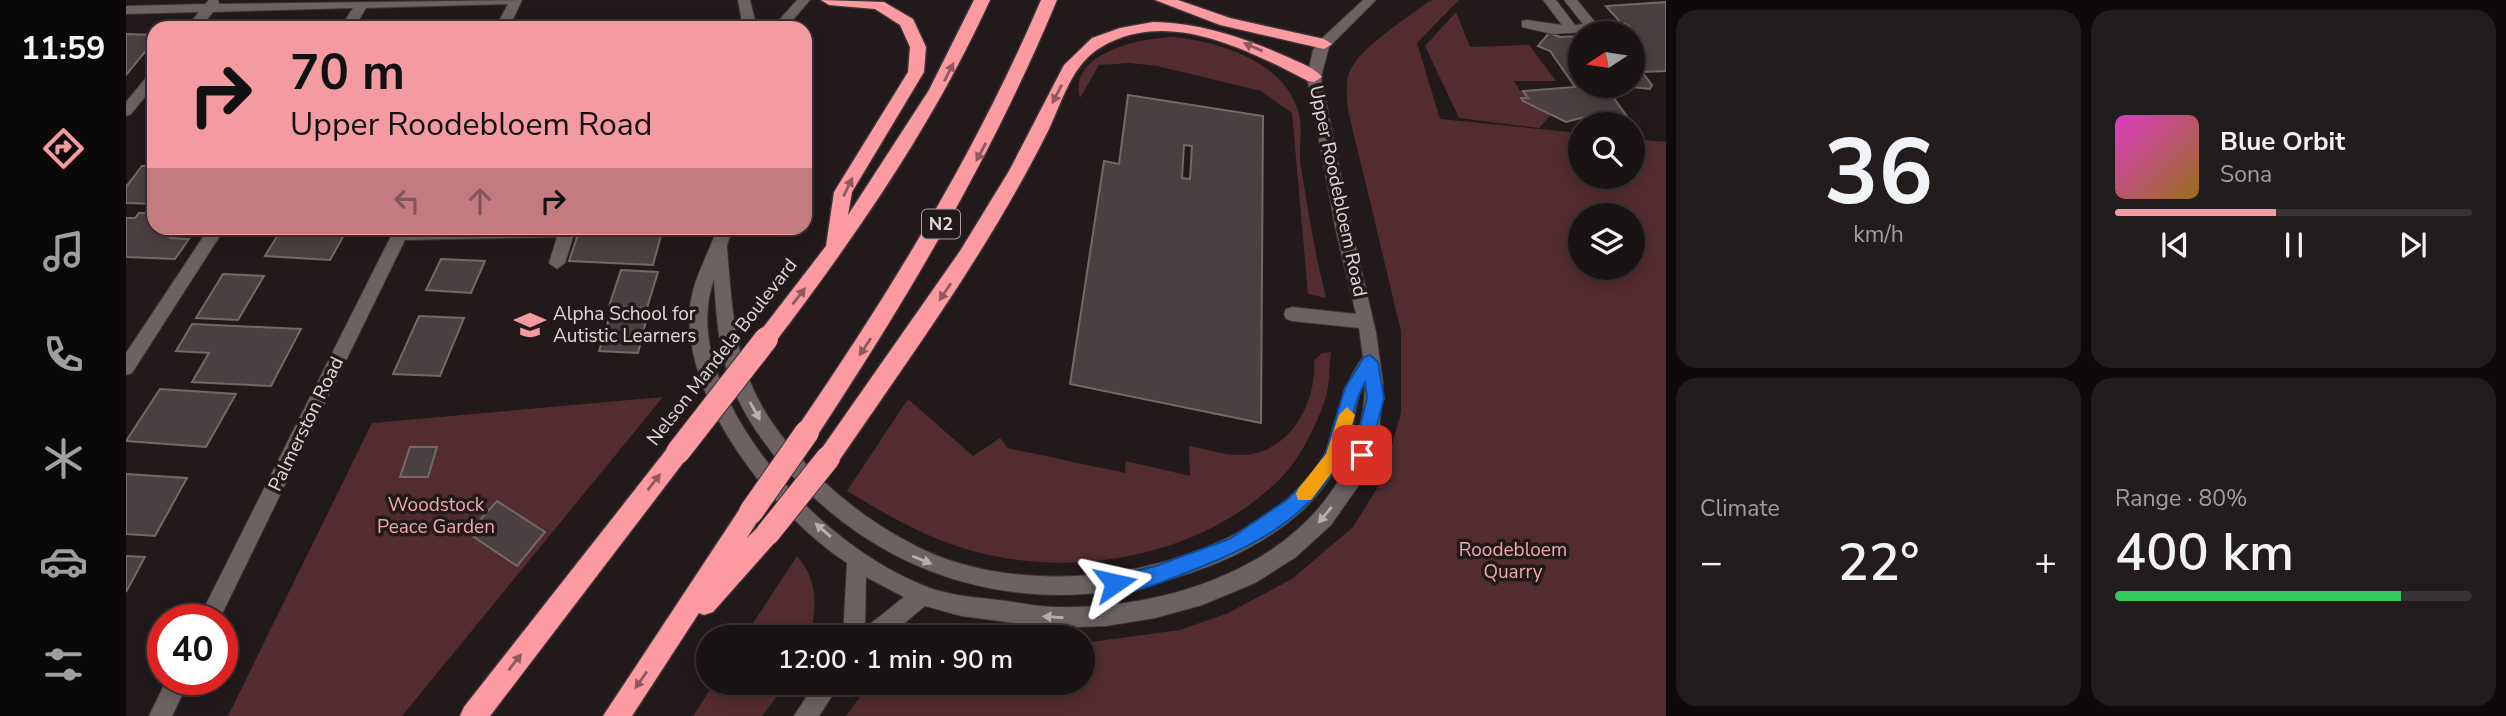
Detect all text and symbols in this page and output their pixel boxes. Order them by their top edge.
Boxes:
north arrow [1568,21,1645,98]
map controls [1568,21,1645,280]
text: 11:59 [21,27,105,70]
text: 70 m [290,39,405,106]
one-way arrow [1243,41,1264,52]
icon: right [175,49,266,140]
one-way arrow [943,62,954,82]
street label: Upper Roodebloem Road [1303,83,1373,299]
one-way arrow [1052,84,1063,104]
text: Upper Roodebloem Road [290,103,652,146]
text: 36 [1824,111,1933,235]
button: search [1568,112,1645,189]
icon: directions [39,124,88,173]
text: Blue Orbit [2220,124,2345,159]
one-way arrow [975,142,987,162]
text: Sona [2220,159,2272,190]
one-way arrow [842,177,853,197]
icon: left [388,182,426,220]
icon: ahead [461,182,499,220]
icon: right [534,182,572,220]
button: layers [1568,203,1645,280]
road number: N2 [922,210,960,238]
text: km/h [1853,219,1904,250]
icon: previous [2156,226,2194,264]
icon: pause [2275,226,2313,264]
icon: next [2394,226,2432,264]
icon: music [39,227,88,276]
street label: Nelson Mandela Boulevard [641,253,803,451]
one-way arrow [939,282,952,301]
one-way arrow [792,287,806,305]
place label: Alpha School for Autistic Learners [553,301,696,349]
school or university icon: Alpha School for Autistic Learners [513,308,547,342]
icon: phone [39,330,88,379]
one-way arrow [858,338,872,356]
street label: Palmerston Road [262,353,350,495]
one-way arrow [749,401,761,421]
pin [1332,425,1392,485]
icon: climate [39,434,88,483]
icon: arrive [1343,436,1381,474]
one-way arrow [647,473,661,491]
text: Range · 80% [2115,483,2247,514]
park label: Woodstock Peace Garden [377,492,495,540]
text: Climate [1700,493,1780,524]
one-way arrow [1318,506,1333,523]
text: 400 km [2115,517,2294,588]
one-way arrow [814,522,832,538]
text: 22° [1838,527,1919,598]
icon: car [39,537,88,586]
park label: Roodebloem Quarry [1459,537,1567,585]
text: − [1700,537,1723,588]
text: + [2034,537,2057,588]
position arrow [1078,546,1152,620]
one-way arrow [911,554,932,565]
speed limit sign: 40 [147,604,238,695]
one-way arrow [1041,611,1063,622]
icon: filters [39,640,88,689]
text: 12:00 · 1 min · 90 m [778,642,1013,677]
one-way arrow [508,653,522,671]
one-way arrow [635,670,648,689]

